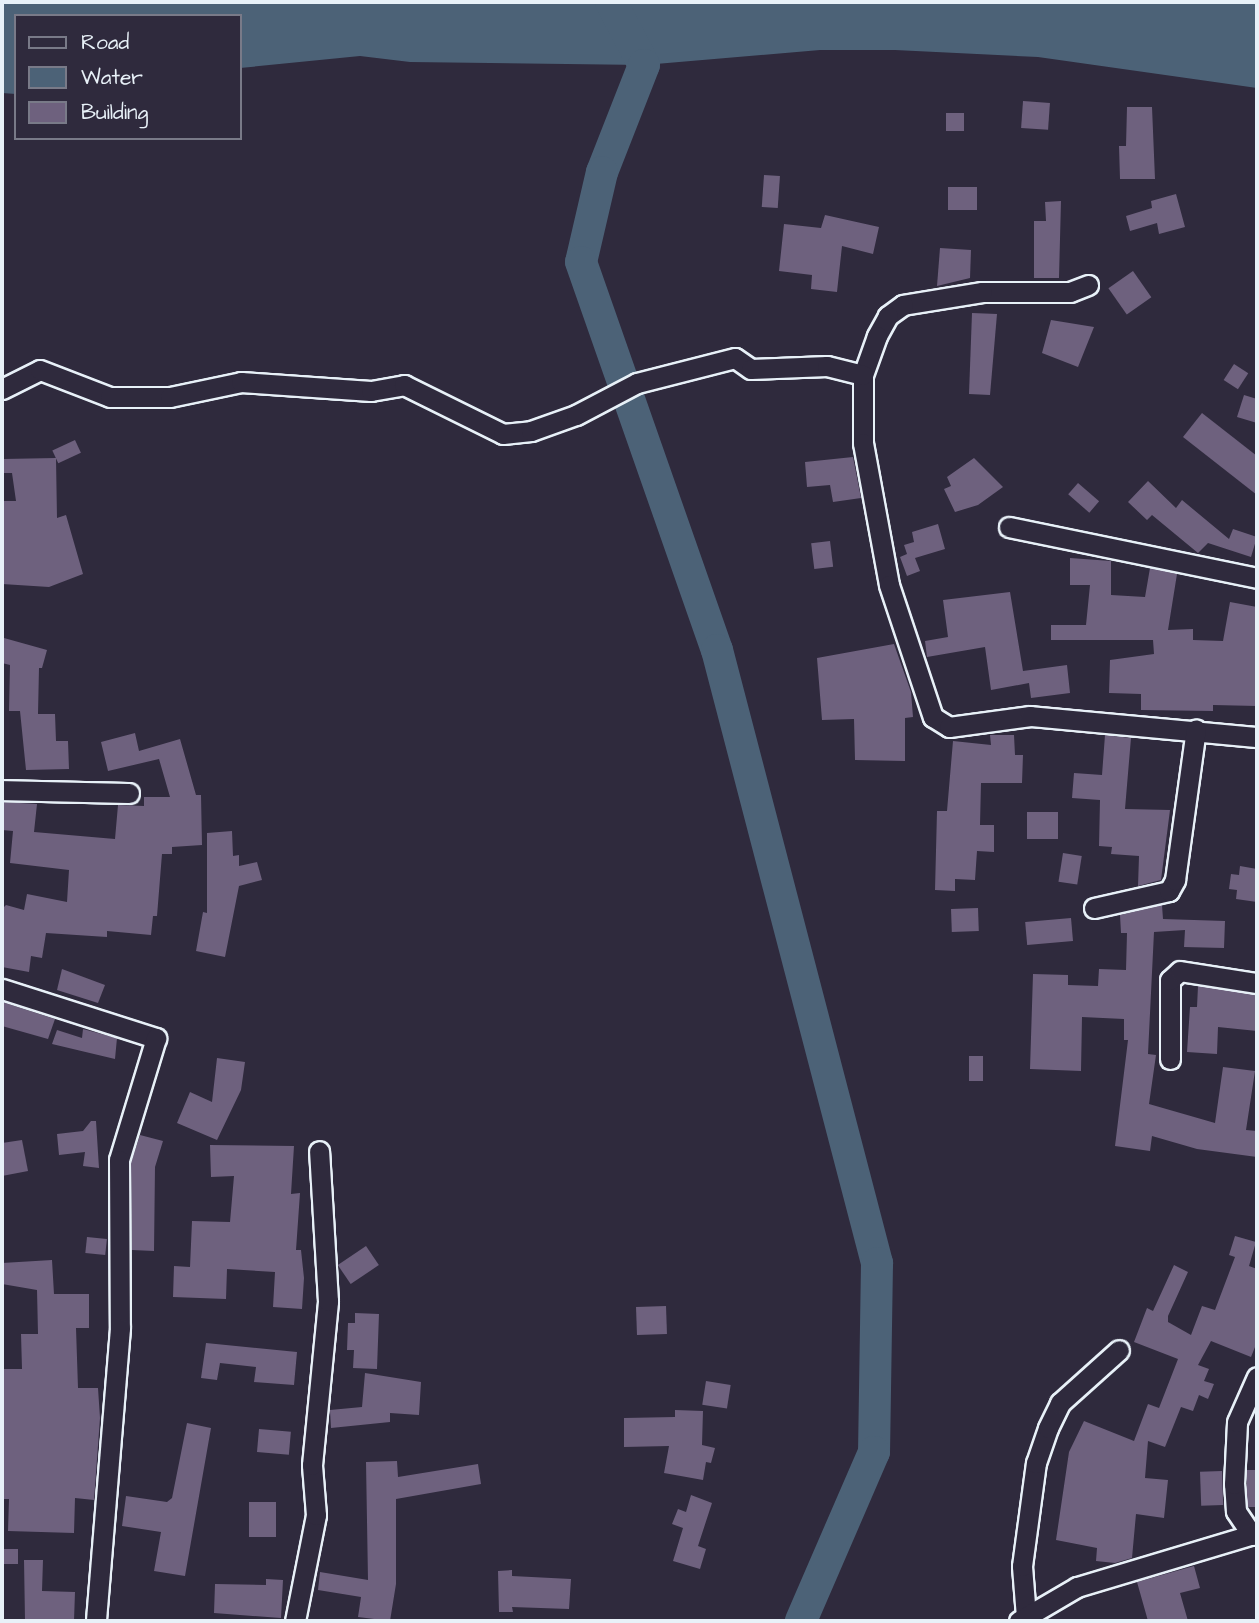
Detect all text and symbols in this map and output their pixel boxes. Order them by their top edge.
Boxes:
legend [14,14,242,140]
text: Road [81,28,129,57]
text: Water [81,63,143,92]
text: Building [81,98,148,127]

